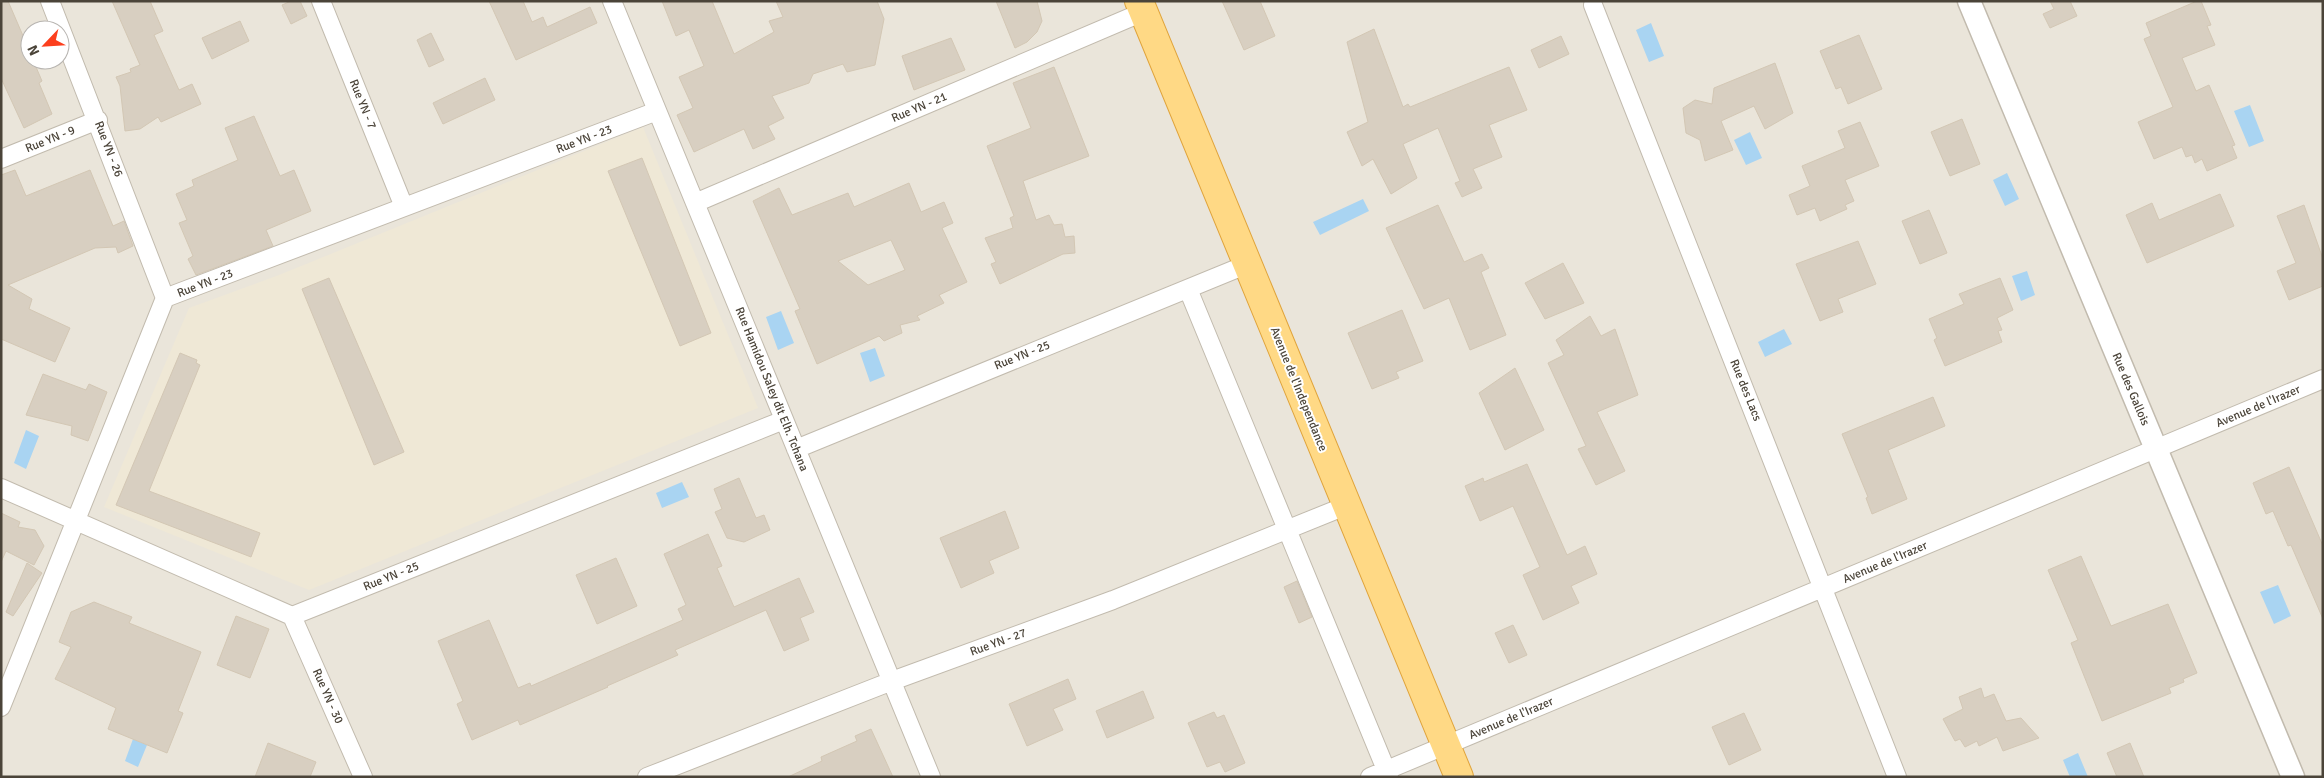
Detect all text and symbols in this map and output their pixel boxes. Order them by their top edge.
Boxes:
north arrow [20,20,70,70]
text: N [24,42,43,58]
street label: Rue YN - 7 [346,77,379,131]
street label: Rue YN - 21 [889,89,949,126]
street label: Rue YN - 26 [91,119,126,179]
street label: Rue YN - 23 [554,122,614,157]
street label: Rue YN - 9 [23,123,77,156]
street label: Rue YN - 23 [175,266,235,301]
street label: Rue Hamidou Saley dit Elh. Tchana [732,305,811,474]
street label: Avenue de l'Independance [1267,325,1330,454]
street label: Rue YN - 25 [992,338,1052,373]
street label: Rue des Gallois [2108,350,2153,428]
street label: Rue des Lacs [1726,357,1765,423]
street label: Avenue de l'Irazer [2214,382,2303,431]
street label: Avenue de l'Irazer [1841,538,1930,587]
street label: Rue YN - 25 [361,559,421,594]
street label: Rue YN - 27 [968,625,1028,660]
street label: Rue YN - 30 [309,666,346,726]
street label: Avenue de l'Irazer [1467,694,1556,743]

